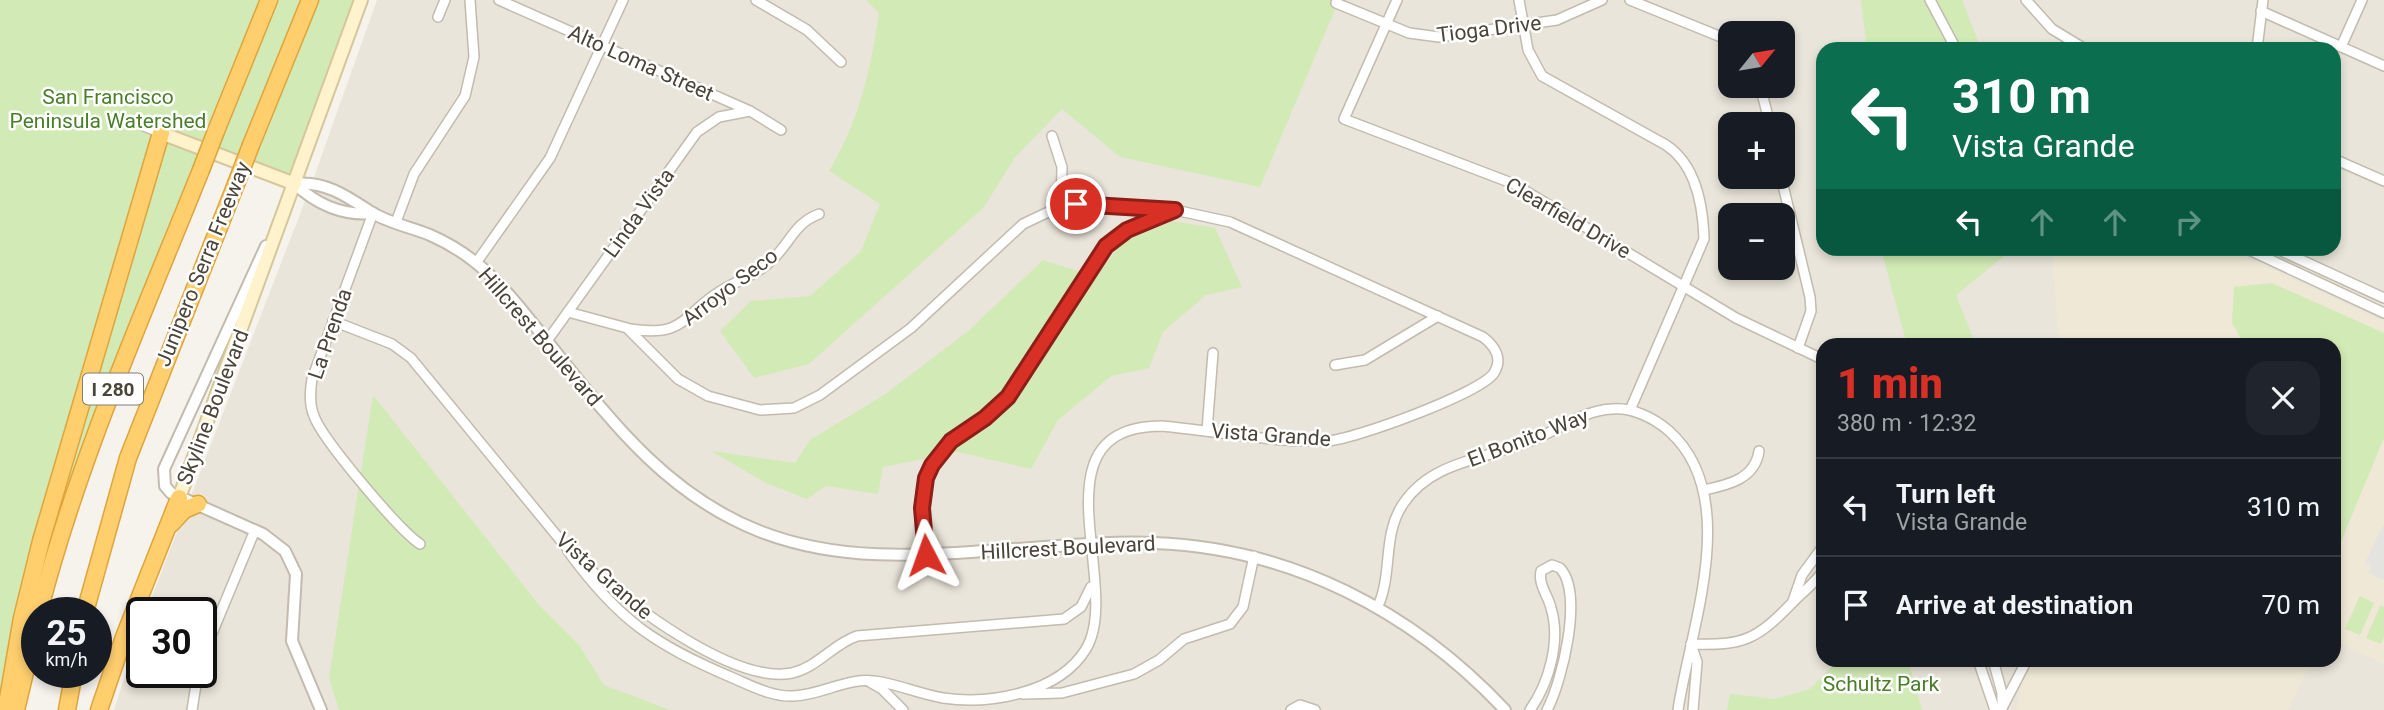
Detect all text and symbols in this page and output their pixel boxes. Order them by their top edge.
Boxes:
street label: Tioga Drive [1435,11,1543,47]
street label: Alto Loma Street [565,20,717,106]
north arrow [1718,21,1796,98]
map controls [1718,21,1795,280]
text: 310 m [1952,68,2091,125]
icon: left [1837,70,1928,161]
park label: San Francisco Peninsula Watershed [10,85,206,133]
button: + [1718,112,1795,189]
text: Vista Grande [1952,127,2135,165]
street label: Junipero Serra Freeway [151,158,255,370]
street label: Linda Vista [599,164,679,262]
street label: Clearfield Drive [1501,172,1635,264]
pin [1046,174,1106,234]
icon: arrive [1057,185,1095,223]
button: − [1718,203,1795,280]
icon: left [1950,203,1988,241]
icon: ahead [2023,203,2061,241]
icon: ahead [2096,203,2134,241]
icon: right [2169,203,2207,241]
street label: Arroyo Seco [678,243,782,331]
street label: Hillcrest Boulevard [473,263,607,411]
street label: La Prenda [303,286,357,382]
street label: Skyline Boulevard [172,326,254,488]
text: 1 min [1837,359,1943,408]
button: close [2246,361,2320,435]
road number: I 280 [83,374,143,404]
street label: El Bonito Way [1464,404,1592,472]
text: 380 m · 12:32 [1837,410,1976,437]
street label: Vista Grande [1210,419,1332,451]
text: Turn left [1896,479,1995,509]
icon: left [1837,488,1875,526]
text: 310 m [2247,492,2320,522]
text: Vista Grande [1896,509,2027,536]
position arrow [889,518,963,592]
street label: Vista Grande [551,528,657,624]
street label: Hillcrest Boulevard [980,531,1156,565]
icon: arrive [1837,586,1875,624]
text: Arrive at destination [1896,590,2133,620]
text: 70 m [2262,590,2320,620]
speed limit sign: 30 [126,597,217,688]
text: 25 [46,613,87,654]
text: km/h [45,649,88,670]
park label: Schultz Park [1823,672,1940,696]

